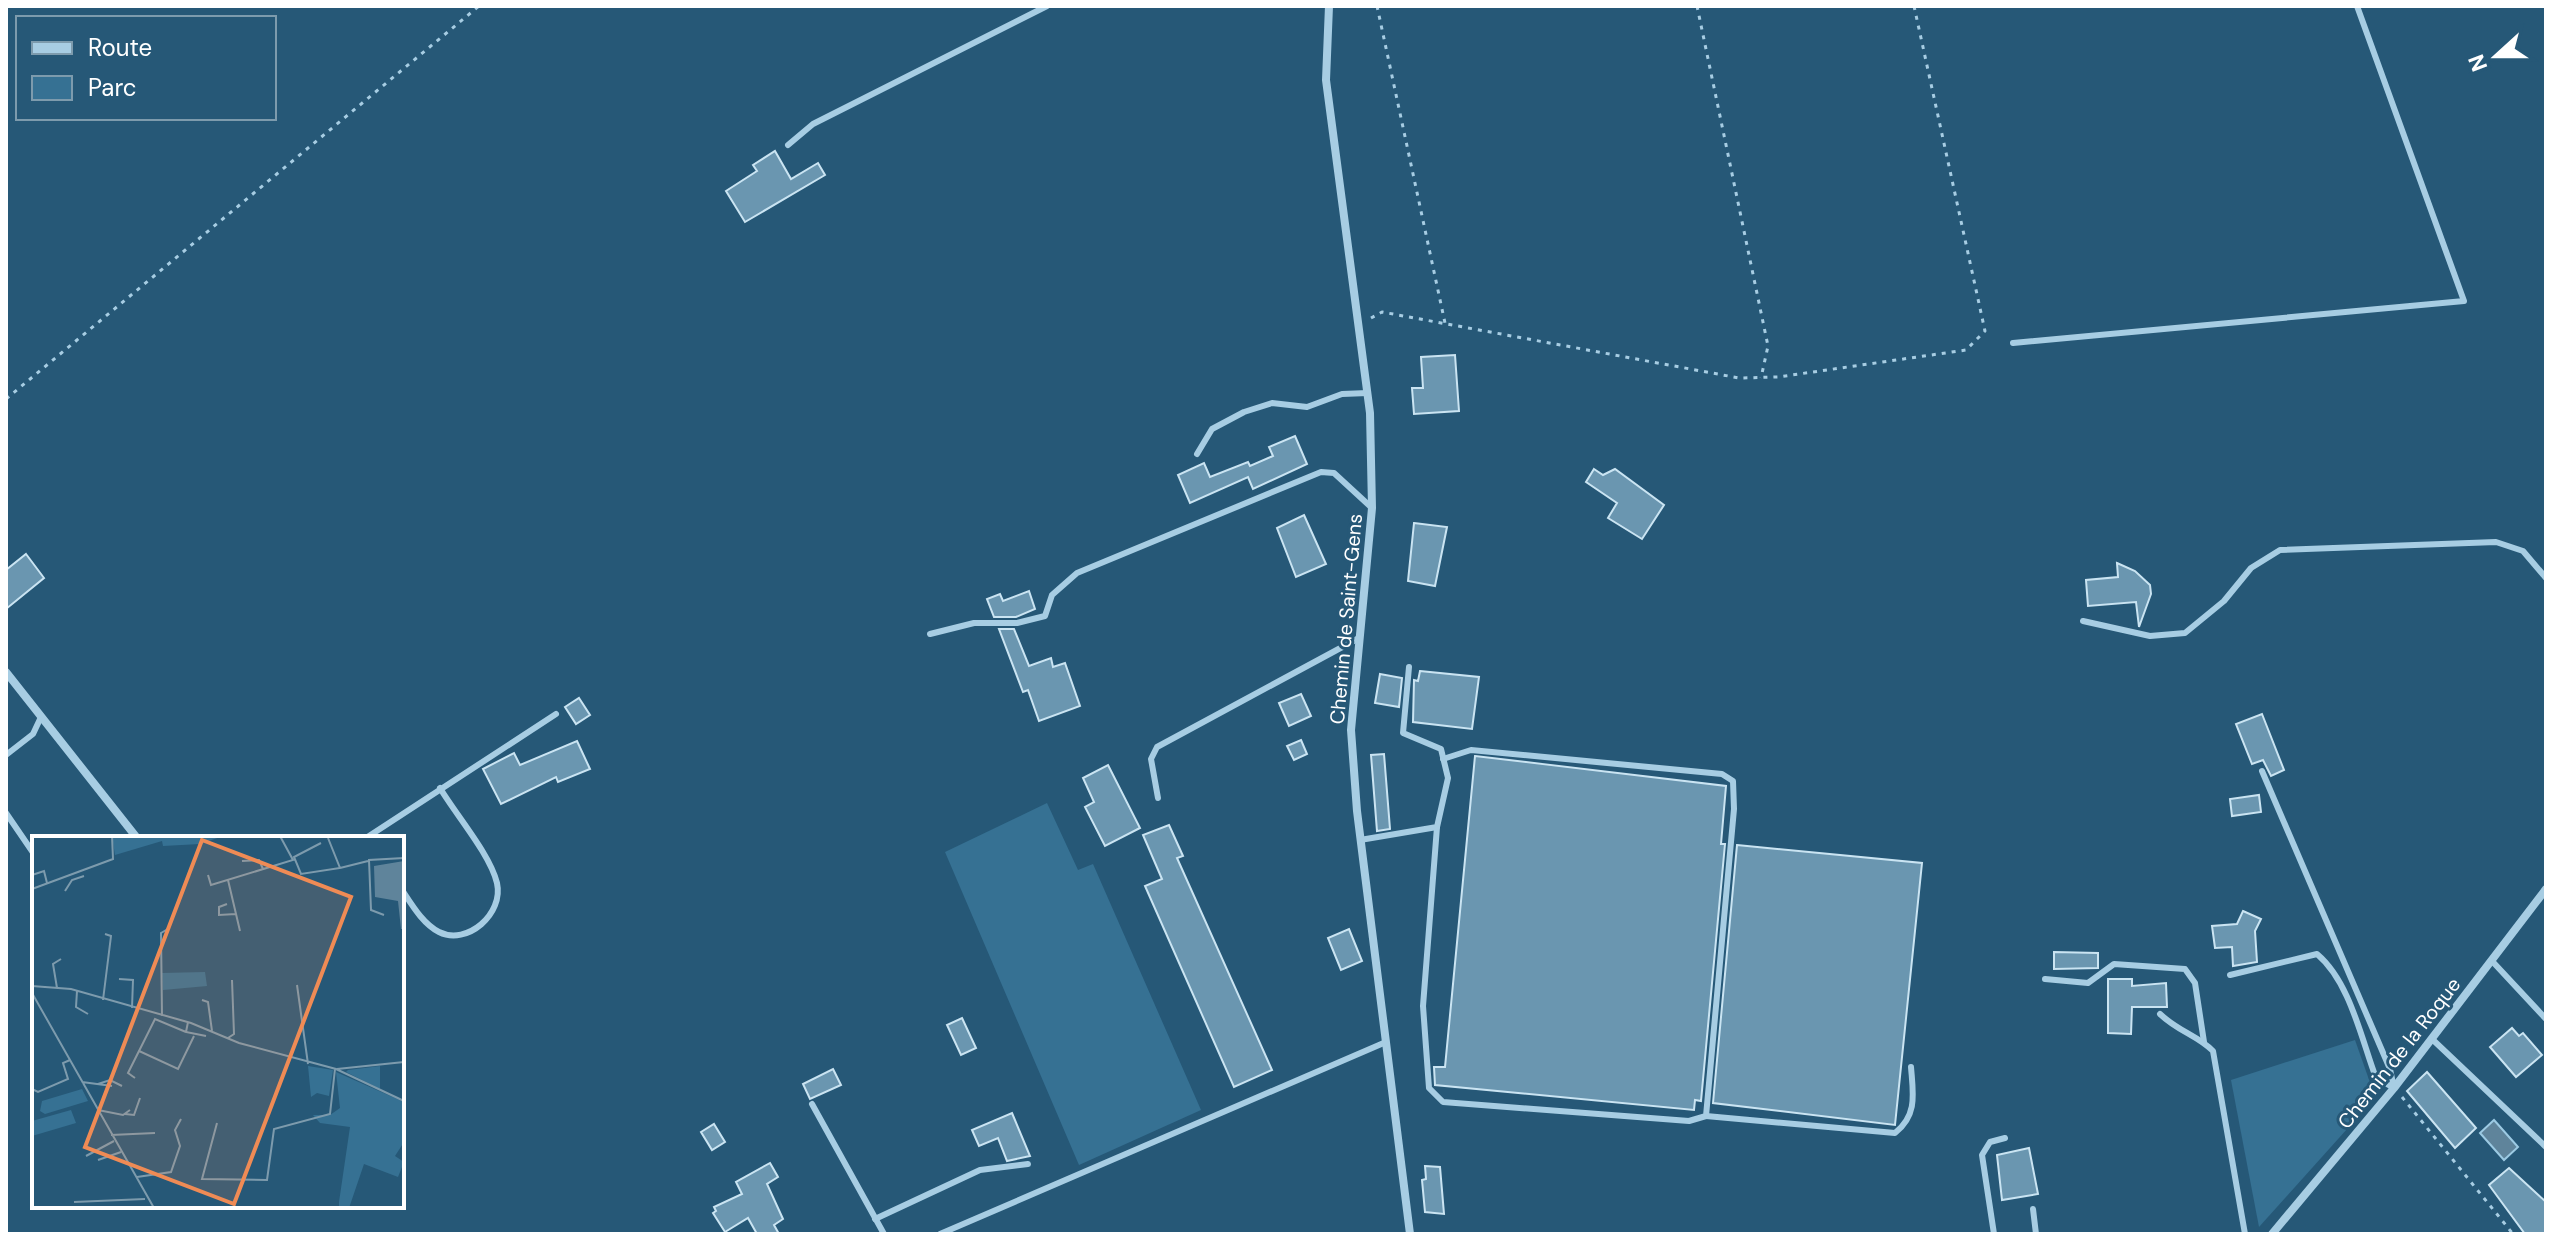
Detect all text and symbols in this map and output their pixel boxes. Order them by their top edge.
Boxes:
legend [16,16,276,120]
north arrow [2456,16,2536,96]
text: Route [88,32,152,63]
text: N [2461,50,2494,76]
text: Parc [88,72,137,103]
street label: Chemin de Saint-Gens [1324,513,1368,725]
inset map [32,836,404,1208]
street label: Chemin de la Roque [2332,972,2466,1134]

